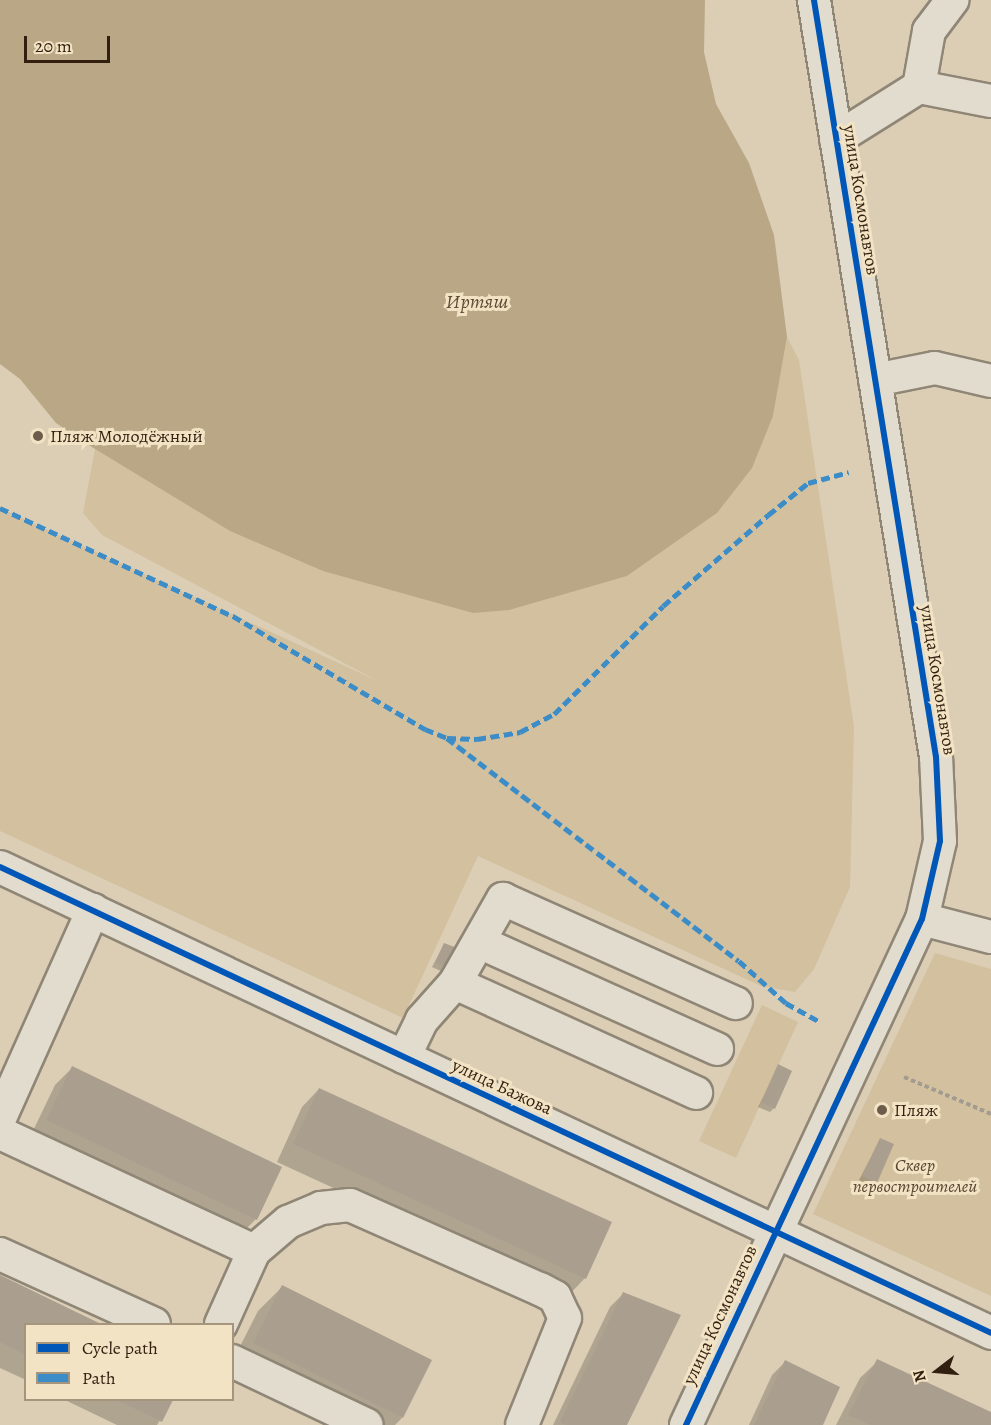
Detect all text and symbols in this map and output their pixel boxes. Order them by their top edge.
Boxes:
scale bar [27,24,112,62]
text: 20 m [35,34,72,58]
street label: улица Космонавтов [838,123,884,277]
water label: Иртяш [446,289,508,313]
place label: Пляж Молодёжный [50,425,203,447]
marker: Пляж Молодёжный [31,429,45,443]
street label: улица Космонавтов [915,603,961,757]
street label: улица Бажова [449,1054,555,1120]
place label: Пляж [894,1099,938,1121]
marker: Пляж [875,1103,889,1117]
park label: Сквер первостроителей [853,1155,977,1198]
street label: улица Космонавтов [678,1242,762,1388]
legend [24,1323,234,1401]
text: Cycle path [82,1336,158,1360]
north arrow [907,1341,967,1401]
text: Path [82,1366,116,1390]
text: N [908,1367,932,1385]

